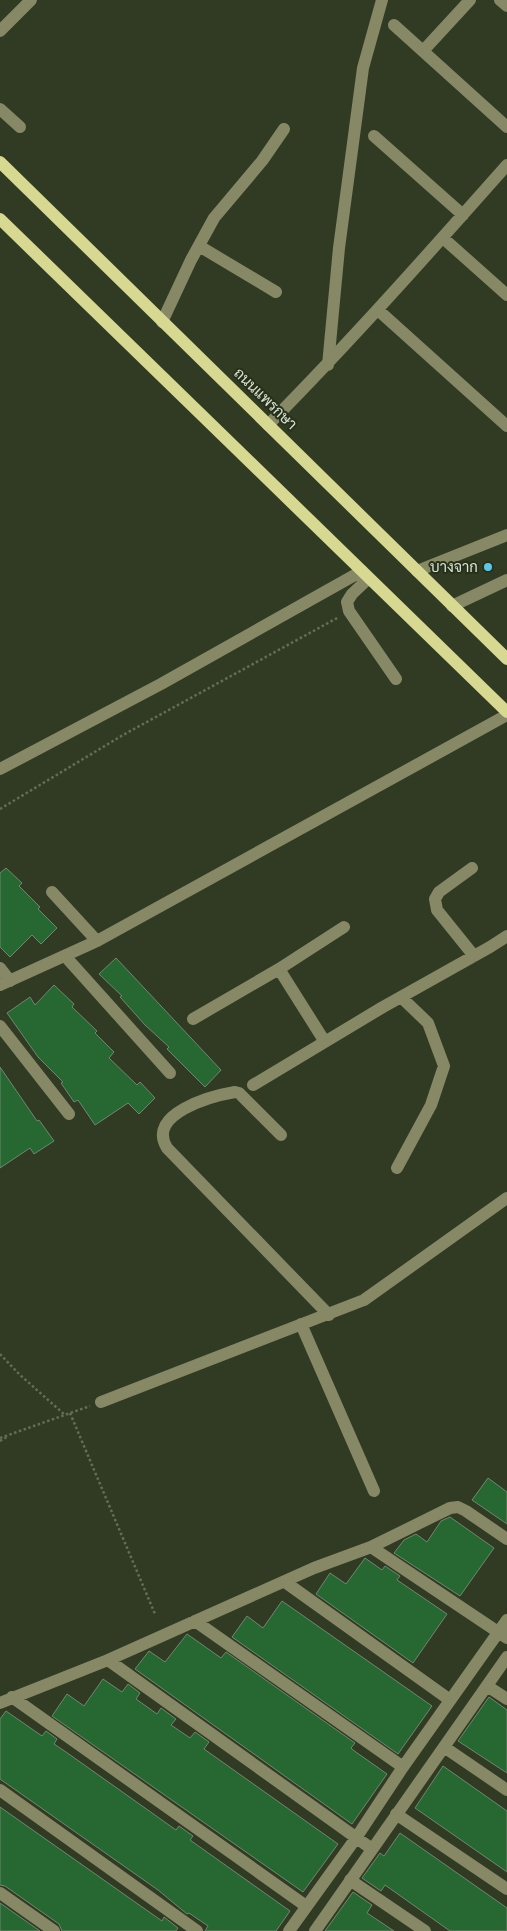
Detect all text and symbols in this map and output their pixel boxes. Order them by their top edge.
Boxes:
street label: ถนนแพรกษา [228,363,302,435]
place label: บางจาก [430,556,478,579]
marker: บางจาก [482,561,494,573]

